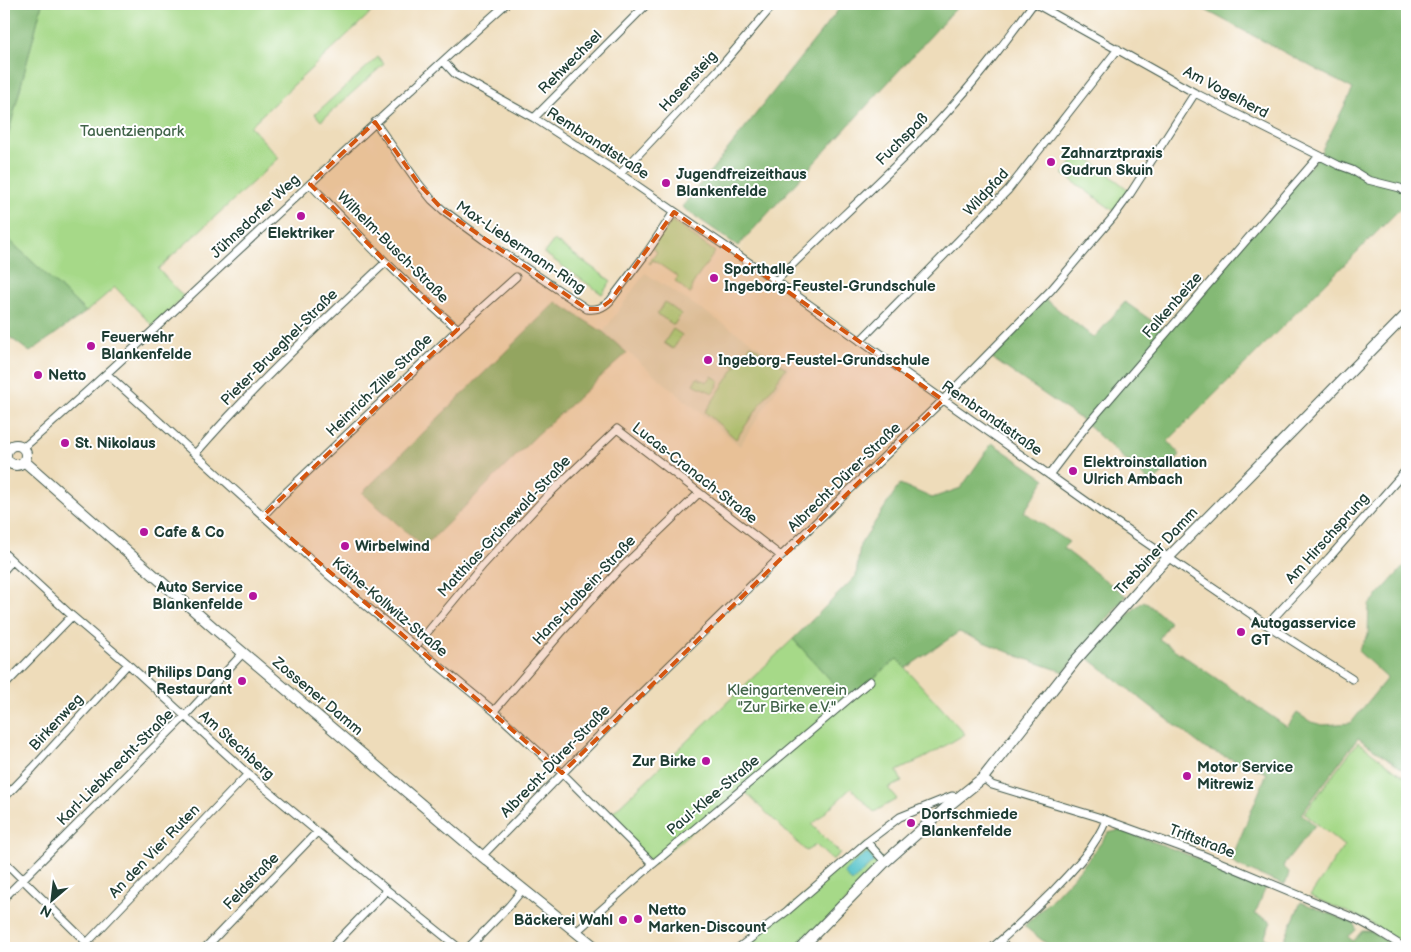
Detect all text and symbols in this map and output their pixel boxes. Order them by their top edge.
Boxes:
street label: Rehwechsel [534,26,606,98]
street label: Hasensteig [655,47,722,116]
street label: Am Vogelherd [1180,62,1272,123]
street label: Rembrandtstraße [543,103,653,184]
street label: Fuchspaß [872,109,933,170]
park label: Tauentzienpark [80,122,185,141]
place label: Zahnarztpraxis Gudrun Skuin [1061,144,1163,180]
marker: Zahnarztpraxis Gudrun Skuin [1045,156,1057,168]
place label: Jugendfreizeithaus Blankenfelde [676,165,807,201]
street label: Wildpfad [960,165,1013,220]
street label: Jühnsdorfer Weg [207,170,304,263]
marker: Jugendfreizeithaus Blankenfelde [660,177,672,189]
street label: Wilhelm-Busch-Straße [333,187,453,307]
street label: Max-Liebermann-Ring [452,197,589,298]
marker: Elektriker [295,210,307,222]
place label: Elektriker [267,224,336,243]
place label: Sporthalle Ingeborg-Feustel-Grundschule [724,260,936,296]
street label: Falkenbeize [1138,268,1206,342]
marker: Sporthalle Ingeborg-Feustel-Grundschule [708,272,720,284]
street label: Pieter-Brueghel-Straße [217,285,342,410]
place label: Feuerwehr Blankenfelde [101,328,192,364]
street label: Heinrich-Zille-Straße [322,330,436,441]
marker: Feuerwehr Blankenfelde [85,340,97,352]
place label: Ingeborg-Feustel-Grundschule [718,351,930,370]
marker: Ingeborg-Feustel-Grundschule [702,354,714,366]
place label: Netto [48,366,87,385]
marker: Netto [32,369,44,381]
street label: Rembrandtstraße [938,377,1046,460]
street label: Albrecht-Dürer-Straße [784,418,905,536]
street label: Lucas-Cranach-Straße [628,419,761,528]
place label: St. Nikolaus [75,434,156,453]
marker: St. Nikolaus [59,437,71,449]
street label: Matthias-Grünewald-Straße [434,452,575,601]
place label: Elektroinstallation Ulrich Ambach [1083,453,1207,489]
marker: Elektroinstallation Ulrich Ambach [1067,465,1079,477]
street label: Am Hirschsprung [1281,489,1373,588]
street label: Trebbiner Damm [1111,503,1202,599]
place label: Cafe & Co [154,523,225,542]
marker: Cafe & Co [138,526,150,538]
street label: Hans-Holbein-Straße [529,531,640,649]
place label: Wirbelwind [355,537,430,556]
marker: Wirbelwind [339,540,351,552]
street label: Käthe-Kollwitz-Straße [328,553,452,661]
place label: Auto Service Blankenfelde [152,578,243,614]
marker: Auto Service Blankenfelde [247,590,259,602]
place label: Autogasservice GT [1250,614,1356,650]
marker: Autogasservice GT [1235,626,1247,638]
street label: Zossener Damm [268,652,367,740]
place label: Philips Dang Restaurant [147,663,232,699]
marker: Philips Dang Restaurant [236,675,248,687]
park label: Kleingartenverein "Zur Birke e.V." [727,681,847,717]
street label: Birkenweg [25,690,88,755]
street label: Albrecht-Dürer-Straße [497,701,614,822]
street label: Karl-Liebknecht-Straße [53,705,178,830]
street label: Am Stechberg [195,707,278,784]
street label: Paul-Klee-Straße [663,751,764,840]
place label: Zur Birke [632,752,696,771]
marker: Zur Birke [700,755,712,767]
place label: Motor Service Mitrewiz [1197,758,1294,794]
marker: Motor Service Mitrewiz [1181,770,1193,782]
street label: An den Vier Ruten [105,801,204,902]
place label: Dorfschmiede Blankenfelde [921,805,1018,841]
marker: Dorfschmiede Blankenfelde [905,817,917,829]
street label: Triftstraße [1166,820,1238,863]
street label: Feldstraße [219,849,283,914]
north arrow [28,874,78,924]
text: N [37,901,55,921]
place label: Netto Marken-Discount [648,901,766,937]
place label: Bäckerei Wahl [514,911,613,930]
marker: Netto Marken-Discount [632,913,644,925]
marker: Bäckerei Wahl [617,914,629,926]

